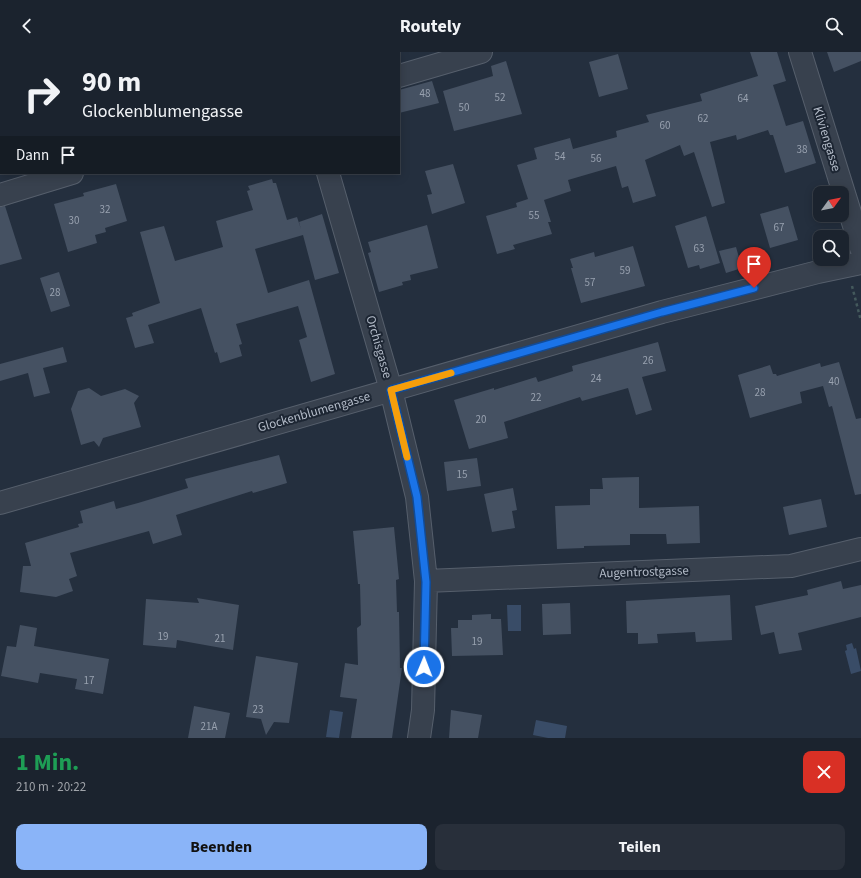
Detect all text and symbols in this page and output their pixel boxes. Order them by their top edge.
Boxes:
text: Routely [400,14,461,39]
icon: back [16,15,38,37]
icon: search [823,15,845,37]
text: 90 m [82,62,141,102]
icon: right [16,68,68,120]
house number: 48 [420,86,431,101]
house number: 52 [495,90,505,105]
house number: 64 [738,91,749,106]
text: Glockenblumengasse [82,99,243,124]
house number: 50 [459,100,469,115]
street label: Kliviengasse [809,104,845,174]
house number: 62 [698,111,708,126]
house number: 60 [660,118,670,133]
house number: 38 [797,142,808,157]
icon: arrive [57,144,79,166]
text: Dann [16,145,49,166]
house number: 54 [555,149,566,164]
house number: 56 [591,151,602,166]
north arrow [813,186,849,222]
map controls [813,186,849,266]
house number: 32 [100,202,110,217]
house number: 55 [529,208,539,223]
house number: 30 [69,213,79,228]
house number: 67 [774,220,784,235]
button: search [813,230,849,266]
house number: 63 [694,241,704,256]
pin [737,247,771,288]
icon: arrive [743,253,765,275]
house number: 59 [620,263,630,278]
house number: 57 [585,275,595,290]
house number: 28 [50,285,61,300]
street label: Orchisgasse [361,313,397,381]
house number: 26 [643,353,654,368]
house number: 24 [591,371,602,386]
house number: 40 [829,374,839,389]
house number: 28 [755,385,766,400]
street label: Glockenblumengasse [256,387,372,437]
house number: 22 [531,390,541,405]
house number: 20 [476,412,486,427]
house number: 15 [457,467,467,482]
street label: Augentrostgasse [599,561,689,583]
house number: 19 [158,629,168,644]
house number: 21 [215,631,225,646]
house number: 19 [472,634,482,649]
position arrow [403,646,445,688]
house number: 17 [84,673,94,688]
house number: 23 [253,702,263,717]
house number: 21A [201,719,217,734]
text: 1 Min. [16,745,79,780]
button: close [803,751,845,793]
text: 210 m · 20:22 [16,778,86,796]
button: Beenden [16,824,427,870]
button: Teilen [435,824,845,870]

